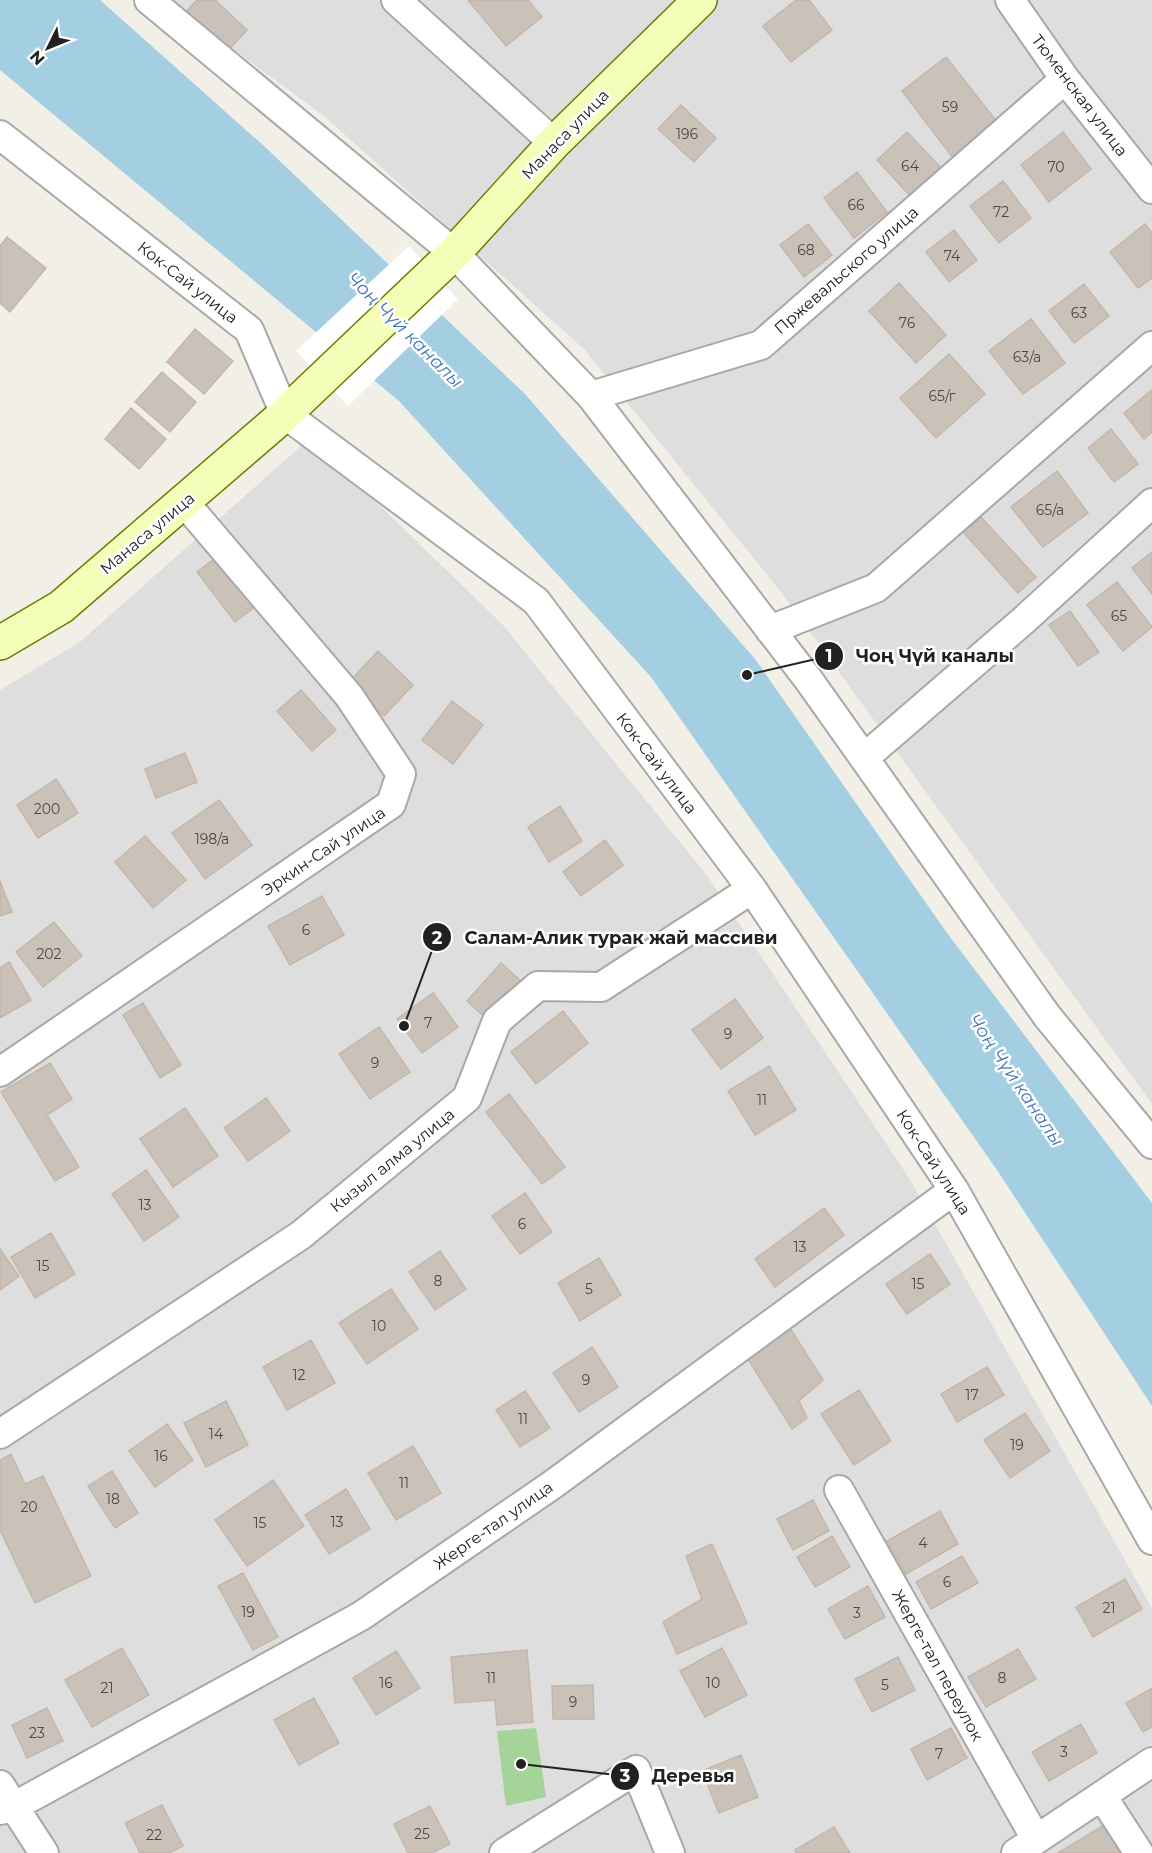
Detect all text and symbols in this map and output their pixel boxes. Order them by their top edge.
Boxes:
north arrow [18,18,78,78]
street label: Тюменская улица [1028,31,1132,160]
text: N [26,47,49,69]
street label: Манаса улица [518,86,613,183]
house number: 59 [942,98,958,116]
house number: 196 [676,125,699,143]
house number: 64 [901,157,920,175]
house number: 70 [1047,158,1065,176]
house number: 66 [847,196,865,214]
street label: Пржевальского улица [770,203,922,338]
house number: 72 [993,203,1009,221]
street label: Кок-Сай улица [134,237,242,327]
house number: 68 [797,241,815,259]
house number: 74 [944,247,961,265]
water label: Чоң Чүй каналы [343,268,467,392]
house number: 63 [1071,304,1087,322]
house number: 76 [899,314,916,332]
house number: 63/a [1013,348,1041,366]
house number: 65/г [929,387,956,405]
street label: Манаса улица [96,488,198,578]
house number: 65/а [1036,501,1064,519]
house number: 65 [1111,607,1127,625]
callout: Чоң Чүй каналы [814,638,1026,674]
text: 1 [825,645,833,667]
text: Чоң Чүй каналы [856,645,1014,667]
street label: Кок-Сай улица [612,709,701,818]
house number: 200 [34,800,60,818]
street label: Эркин-Сай улица [258,803,389,900]
house number: 198/а [195,830,229,848]
callout: Салам-Алик турак жай массиви [422,919,789,955]
house number: 6 [302,921,311,939]
text: 2 [432,927,443,949]
text: Салам-Алик турак жай массиви [465,927,777,949]
house number: 202 [36,945,62,963]
water label: Чоң Чүй каналы [964,1010,1068,1150]
house number: 7 [424,1014,432,1032]
house number: 9 [724,1025,732,1043]
house number: 9 [371,1054,379,1072]
house number: 11 [757,1091,767,1109]
street label: Кызыл алма улица [326,1104,458,1216]
street label: Кок-Сай улица [892,1106,975,1219]
house number: 13 [139,1196,152,1214]
house number: 6 [518,1215,527,1233]
house number: 13 [794,1238,807,1256]
house number: 15 [37,1257,50,1275]
house number: 8 [434,1272,443,1290]
house number: 15 [912,1275,925,1293]
house number: 5 [585,1280,593,1298]
house number: 10 [372,1317,386,1335]
house number: 12 [292,1366,306,1384]
house number: 9 [582,1371,590,1389]
house number: 17 [965,1386,979,1404]
house number: 11 [518,1410,528,1428]
house number: 14 [209,1425,224,1443]
house number: 19 [1010,1436,1024,1454]
house number: 16 [154,1447,168,1465]
house number: 11 [399,1474,409,1492]
street label: Жерге-тал улица [430,1477,556,1574]
house number: 18 [106,1490,120,1508]
house number: 20 [20,1498,38,1516]
house number: 13 [331,1513,344,1531]
house number: 15 [254,1514,267,1532]
house number: 4 [918,1534,928,1552]
house number: 6 [943,1573,952,1591]
street label: Жерге-тал переулок [888,1586,987,1745]
house number: 21 [1102,1599,1116,1617]
house number: 19 [241,1603,255,1621]
house number: 3 [853,1604,861,1622]
house number: 11 [486,1669,496,1687]
house number: 8 [998,1669,1007,1687]
house number: 16 [379,1674,393,1692]
house number: 10 [706,1674,720,1692]
house number: 5 [881,1676,889,1694]
house number: 21 [100,1679,114,1697]
house number: 9 [569,1693,577,1711]
house number: 23 [29,1724,45,1742]
house number: 3 [1060,1743,1068,1761]
house number: 7 [935,1745,943,1763]
callout: Деревья [610,1758,747,1794]
text: 3 [619,1765,631,1787]
text: Деревья [651,1765,735,1787]
house number: 25 [414,1825,430,1843]
house number: 22 [146,1826,162,1844]

